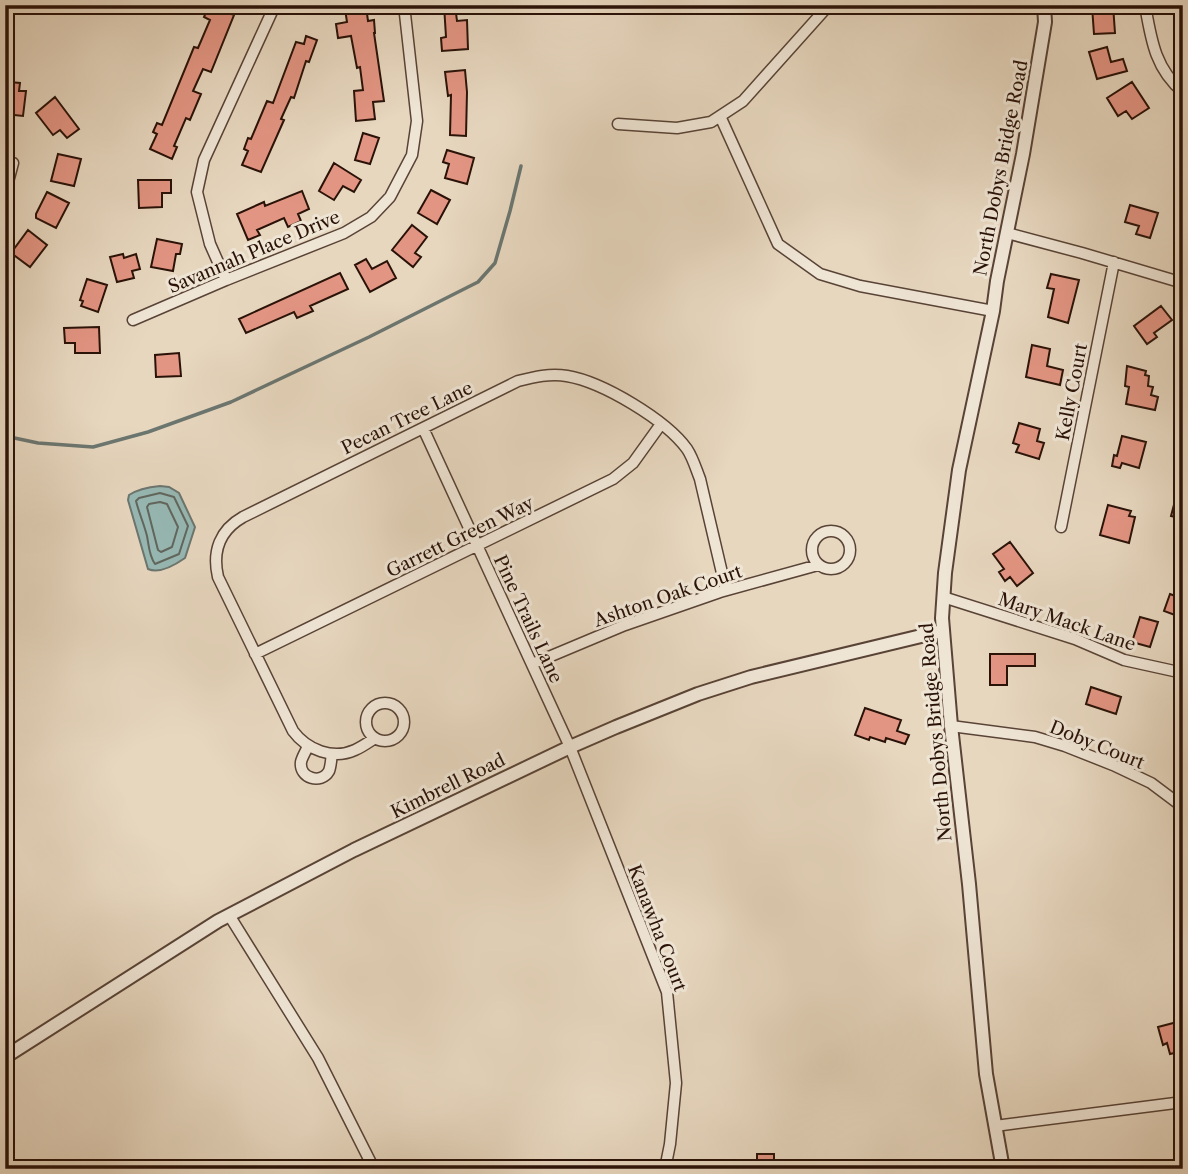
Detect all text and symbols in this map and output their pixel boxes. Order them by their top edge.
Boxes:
street label: North Dobys Bridge Road [969,58,1033,278]
street label: Savannah Place Drive [165,206,343,298]
street label: Kelly Court [1052,341,1092,442]
street label: Pecan Tree Lane [338,377,476,459]
street label: Garrett Green Way [383,491,538,582]
street label: Pine Trails Lane [489,552,567,686]
street label: Ashton Oak Court [590,560,746,632]
street label: Mary Mack Lane [995,588,1139,656]
street label: North Dobys Bridge Road [915,622,957,842]
street label: Doby Court [1046,716,1148,774]
street label: Kimbrell Road [387,749,509,823]
street label: Kanawha Court [623,862,691,995]

